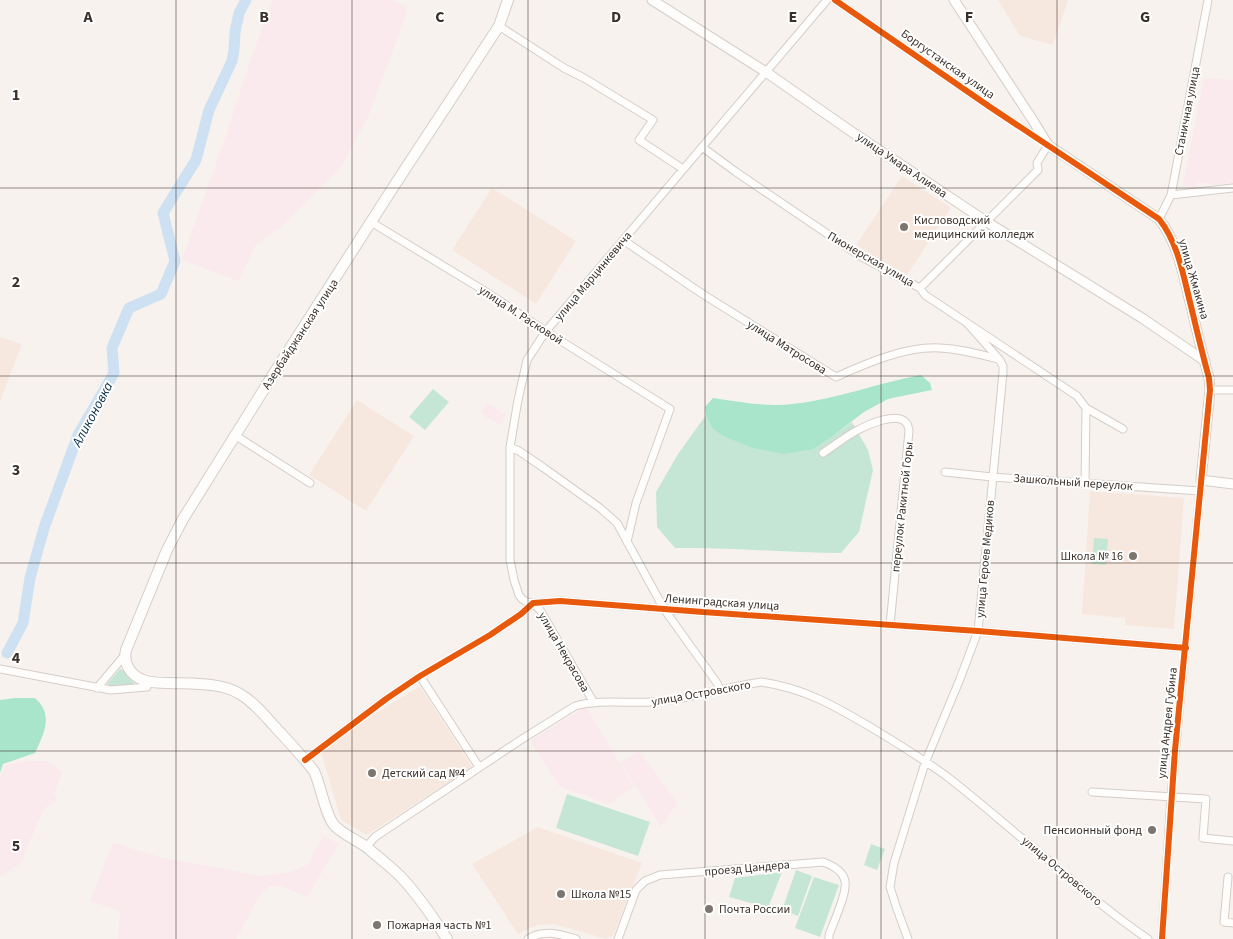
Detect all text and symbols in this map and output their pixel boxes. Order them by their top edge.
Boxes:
text: A [82,6,93,28]
text: B [259,6,269,28]
text: C [435,6,445,28]
text: D [611,6,621,28]
text: E [789,6,797,28]
text: F [965,6,973,28]
text: G [1140,6,1150,28]
street label: Боргустанская улица [897,26,998,103]
street label: Станичная улица [1171,65,1204,157]
text: 1 [12,84,20,106]
street label: улица Умара Алиева [853,129,951,202]
place label: Кисловодский медицинский колледж [914,212,1035,243]
marker: Кисловодский медицинский колледж [898,221,910,233]
street label: улица Марцинкевича [551,228,636,325]
street label: Пионерская улица [824,228,917,291]
street label: улица Жмакина [1174,237,1213,321]
text: 2 [12,271,20,293]
street label: Азербайджанская улица [258,276,343,393]
street label: улица М. Расковой [475,282,566,349]
street label: улица Матросова [744,316,830,379]
water label: Аликоновка [67,378,119,451]
street label: переулок Ракитной Горы [887,441,918,573]
text: 3 [12,459,20,481]
street label: Зашкольный переулок [1013,470,1133,495]
street label: улица Героев Медиков [972,499,999,619]
place label: Школа № 16 [1060,548,1123,565]
marker: Школа № 16 [1127,550,1139,562]
street label: Ленинградская улица [664,590,780,615]
street label: улица Некрасова [534,609,593,695]
text: 4 [12,647,21,669]
street label: улица Андрея Губина [1153,667,1182,780]
street label: улица Островского [650,676,752,711]
place label: Детский сад №4 [382,765,465,782]
marker: Детский сад №4 [366,767,378,779]
place label: Пенсионный фонд [1044,822,1143,839]
marker: Пенсионный фонд [1146,824,1158,836]
street label: улица Островского [1018,833,1106,910]
text: 5 [12,835,20,857]
street label: проезд Цандера [704,856,790,881]
place label: Школа №15 [571,886,631,903]
marker: Школа №15 [555,888,567,900]
place label: Почта России [719,901,790,918]
marker: Почта России [703,903,715,915]
place label: Пожарная часть №1 [387,917,492,934]
marker: Пожарная часть №1 [371,919,383,931]

